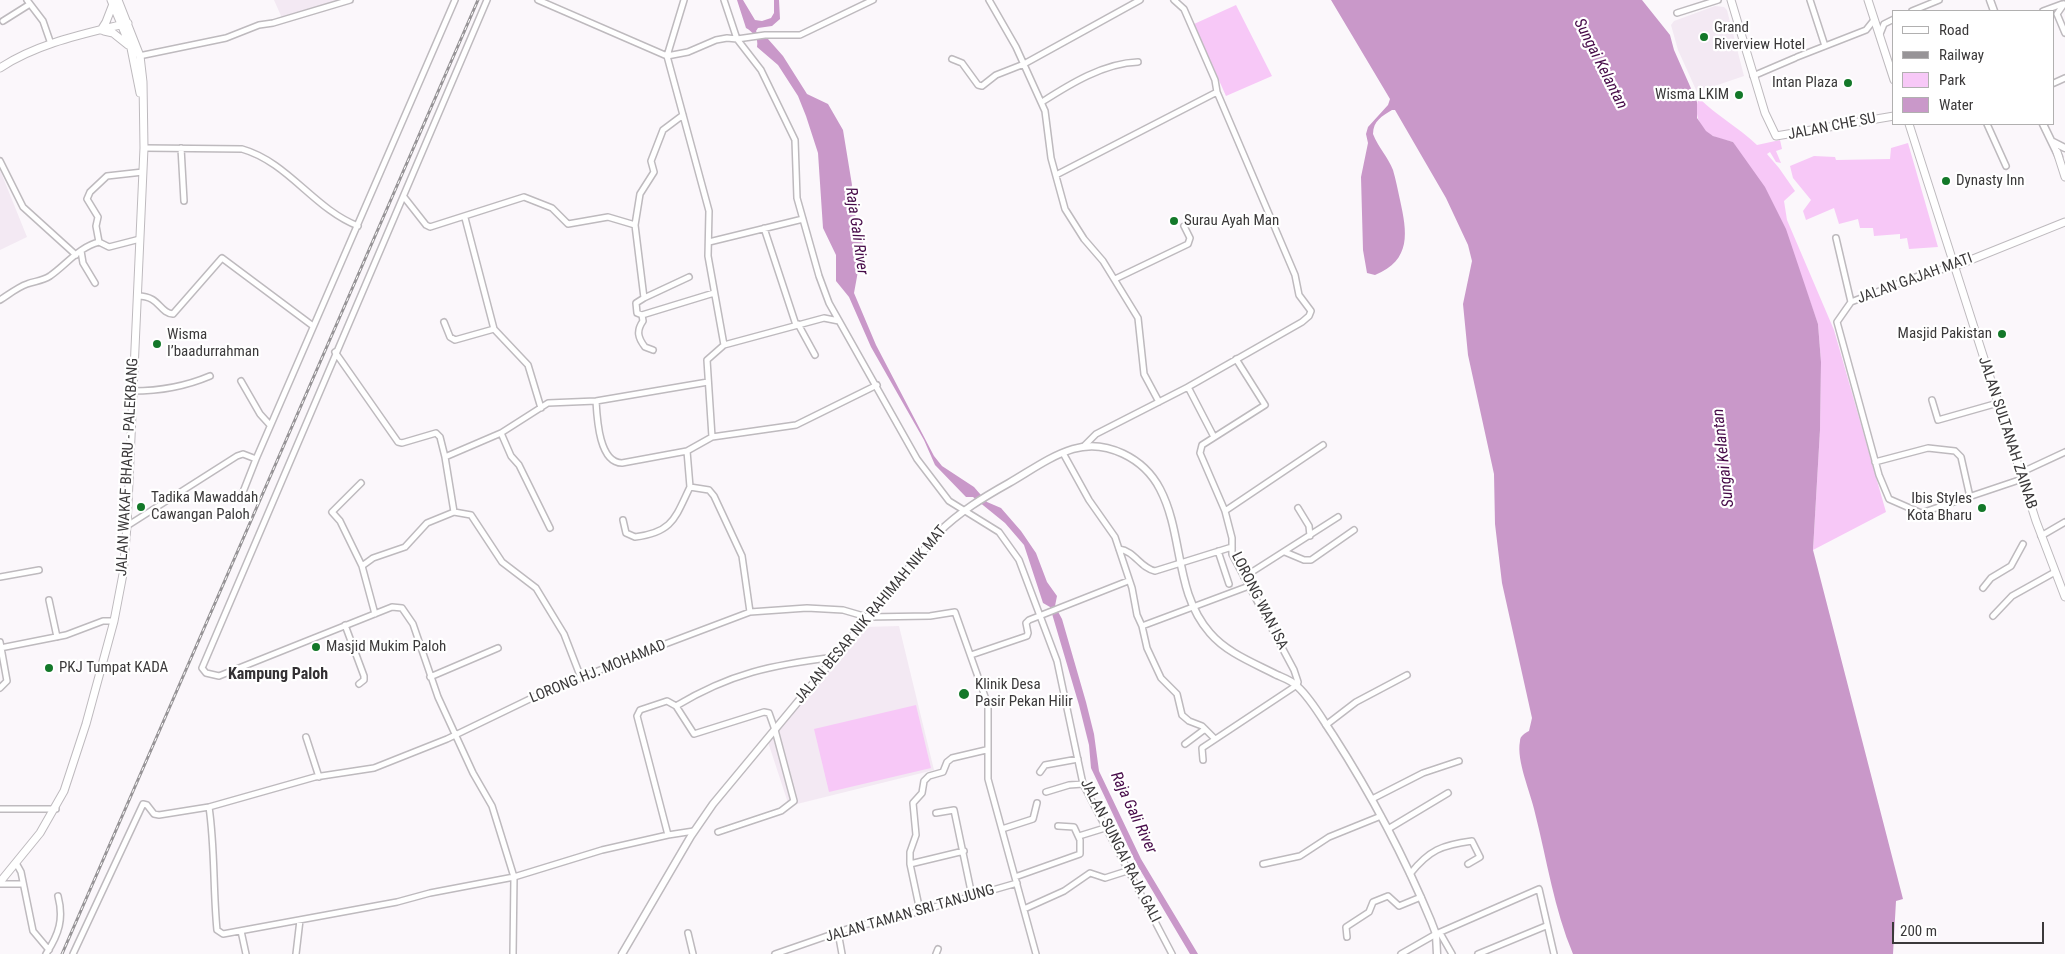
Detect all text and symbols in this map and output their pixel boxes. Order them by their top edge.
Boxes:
legend [1892,10,2055,125]
water label: Sungai Kelantan [1569,16,1631,112]
place label: Grand Riverview Hotel [1714,19,1805,54]
text: Road [1939,21,1969,39]
marker: Grand Riverview Hotel [1698,31,1710,43]
text: Railway [1939,46,1984,64]
text: Park [1939,71,1966,89]
place label: Intan Plaza [1772,74,1838,92]
marker: Intan Plaza [1842,77,1854,89]
place label: Wisma LKIM [1655,86,1729,104]
marker: Wisma LKIM [1733,89,1745,101]
text: Water [1939,96,1973,114]
street label: JALAN CHE SU [1786,110,1878,144]
place label: Dynasty Inn [1956,172,2025,190]
marker: Dynasty Inn [1940,175,1952,187]
water label: Raja Gali River [840,186,872,276]
place label: Surau Ayah Man [1184,212,1279,230]
marker: Surau Ayah Man [1168,215,1180,227]
street label: JALAN GAJAH MATI [1855,250,1975,308]
place label: Masjid Pakistan [1898,325,1992,343]
place label: Wisma I’baadurrahman [167,326,259,361]
marker: Masjid Pakistan [1996,328,2008,340]
marker: Wisma I’baadurrahman [151,338,163,350]
street label: JALAN SULTANAH ZAINAB [1974,355,2040,511]
street label: JALAN WAKAF BHARU - PALEKBANG [113,357,143,577]
water label: Sungai Kelantan [1709,408,1739,508]
place label: Tadika Mawaddah Cawangan Paloh [151,489,258,524]
place label: Ibis Styles Kota Bharu [1907,490,1972,525]
marker: Tadika Mawaddah Cawangan Paloh [135,501,147,513]
marker: Ibis Styles Kota Bharu [1976,502,1988,514]
street label: JALAN BESAR NIK RAHIMAH NIK MAT [791,522,951,708]
street label: LORONG WAN ISA [1227,549,1291,653]
street label: LORONG HJ. MOHAMAD [527,636,669,708]
place label: Masjid Mukim Paloh [326,638,446,656]
marker: Masjid Mukim Paloh [310,641,322,653]
place label: PKJ Tumpat KADA [59,659,168,677]
marker: PKJ Tumpat KADA [43,662,55,674]
district label: Kampung Paloh [228,665,328,685]
place label: Klinik Desa Pasir Pekan Hilir [975,676,1073,711]
marker: Klinik Desa Pasir Pekan Hilir [957,687,971,701]
water label: Raja Gali River [1106,769,1160,857]
street label: JALAN SUNGAI RAJA GALI [1076,776,1164,926]
street label: JALAN TAMAN SRI TANJUNG [823,881,997,947]
scale bar [1895,912,2048,944]
text: 200 m [1900,922,1937,940]

